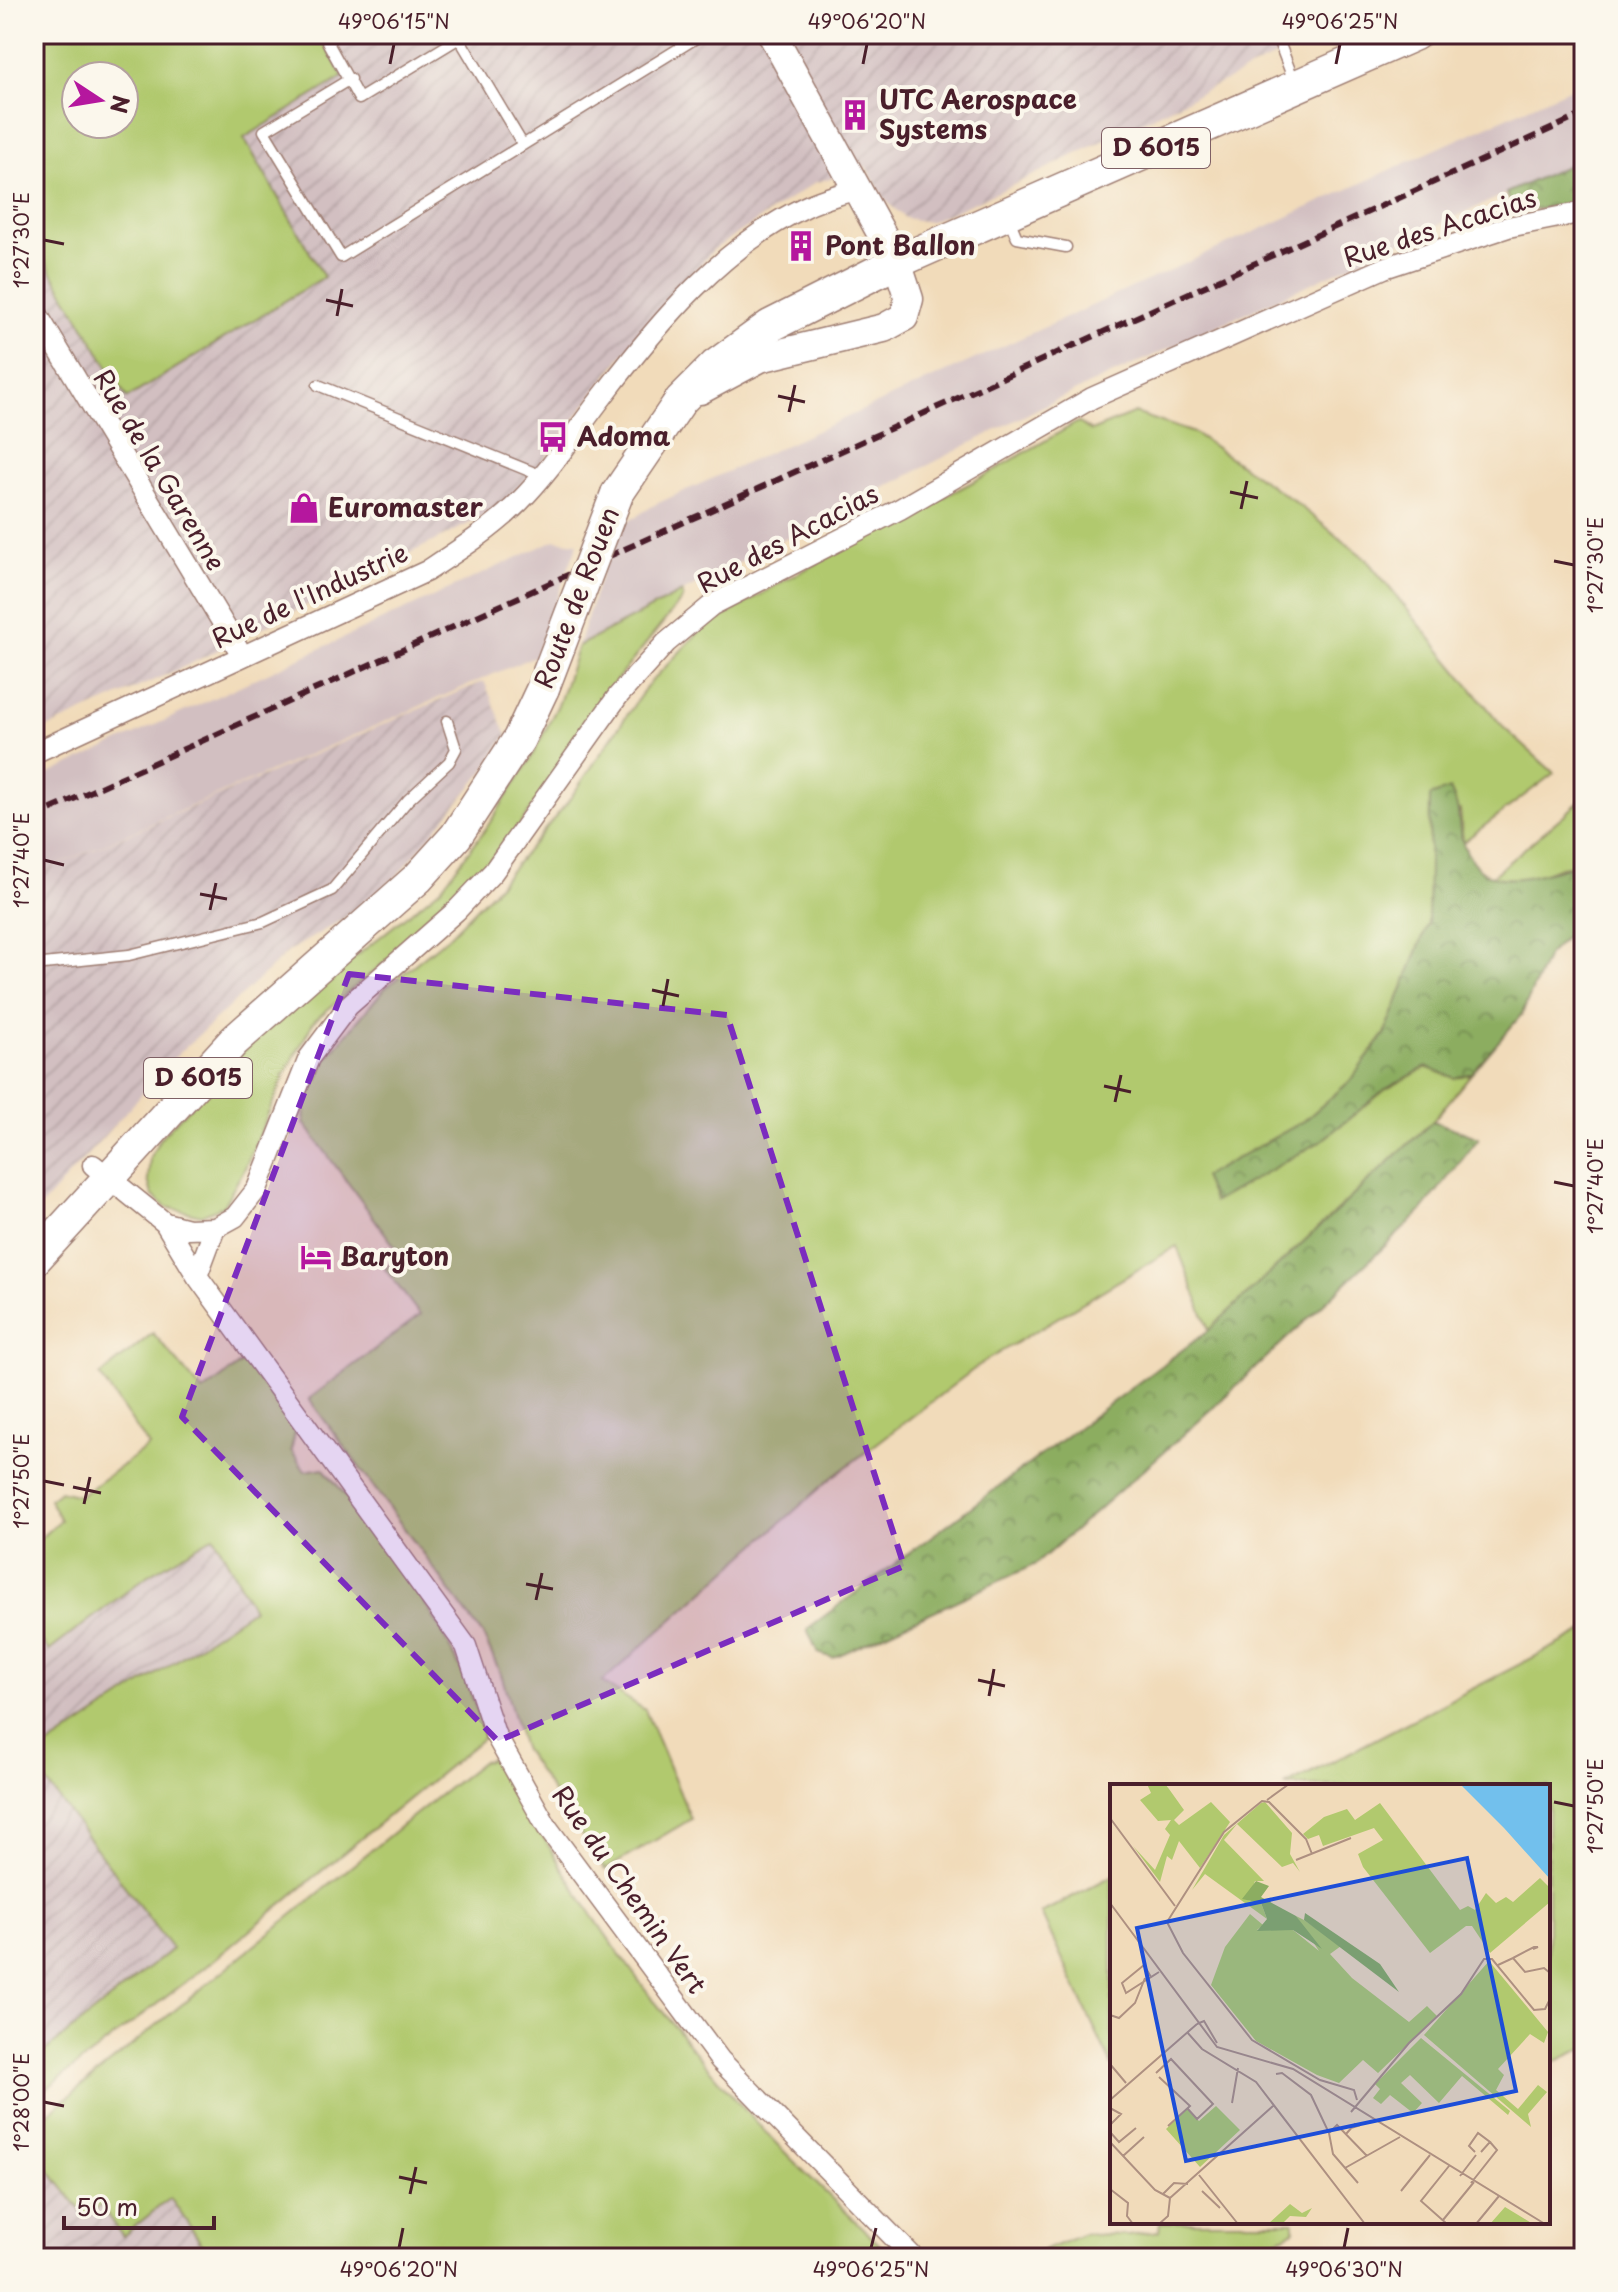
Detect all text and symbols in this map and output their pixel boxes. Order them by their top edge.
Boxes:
text: 49°06'15"N [338,6,450,36]
text: 49°06'20"N [808,6,926,36]
text: 49°06'25"N [1282,6,1398,36]
north arrow [60,60,140,140]
place label: UTC Aerospace Systems [879,79,1077,148]
text: N [103,93,139,116]
building icon: UTC Aerospace Systems [838,98,872,132]
road number: D 6015 [1102,128,1210,168]
street label: Rue des Acacias [1338,177,1541,276]
text: 1°27'30"E [6,192,36,288]
place label: Pont Ballon [825,225,976,264]
building icon: Pont Ballon [784,229,818,263]
street label: Rue de la Garenne [85,361,236,577]
place label: Adoma [577,416,671,455]
bus stop icon: Adoma [536,420,570,454]
street label: Rue des Acacias [690,473,885,602]
place label: Euromaster [328,487,483,526]
shop icon: Euromaster [287,491,321,525]
street label: Route de Rouen [523,501,628,694]
text: 1°27'30"E [1580,517,1610,613]
street label: Rue de l'Industrie [205,532,414,657]
text: 1°27'40"E [6,812,36,908]
road number: D 6015 [144,1058,252,1098]
text: 1°27'40"E [1580,1138,1610,1234]
place label: Baryton [340,1236,449,1275]
hotel icon: Baryton [299,1240,333,1274]
text: 1°27'50"E [6,1433,36,1529]
text: 1°27'50"E [1580,1758,1610,1854]
street label: Rue du Chemin Vert [544,1777,717,2001]
inset map [1110,1784,1550,2224]
text: 1°28'00"E [6,2053,36,2151]
scale bar [64,2180,214,2230]
text: 50 m [76,2188,138,2224]
text: 49°06'20"N [340,2254,458,2284]
text: 49°06'25"N [813,2254,929,2284]
text: 49°06'30"N [1285,2254,1403,2284]

